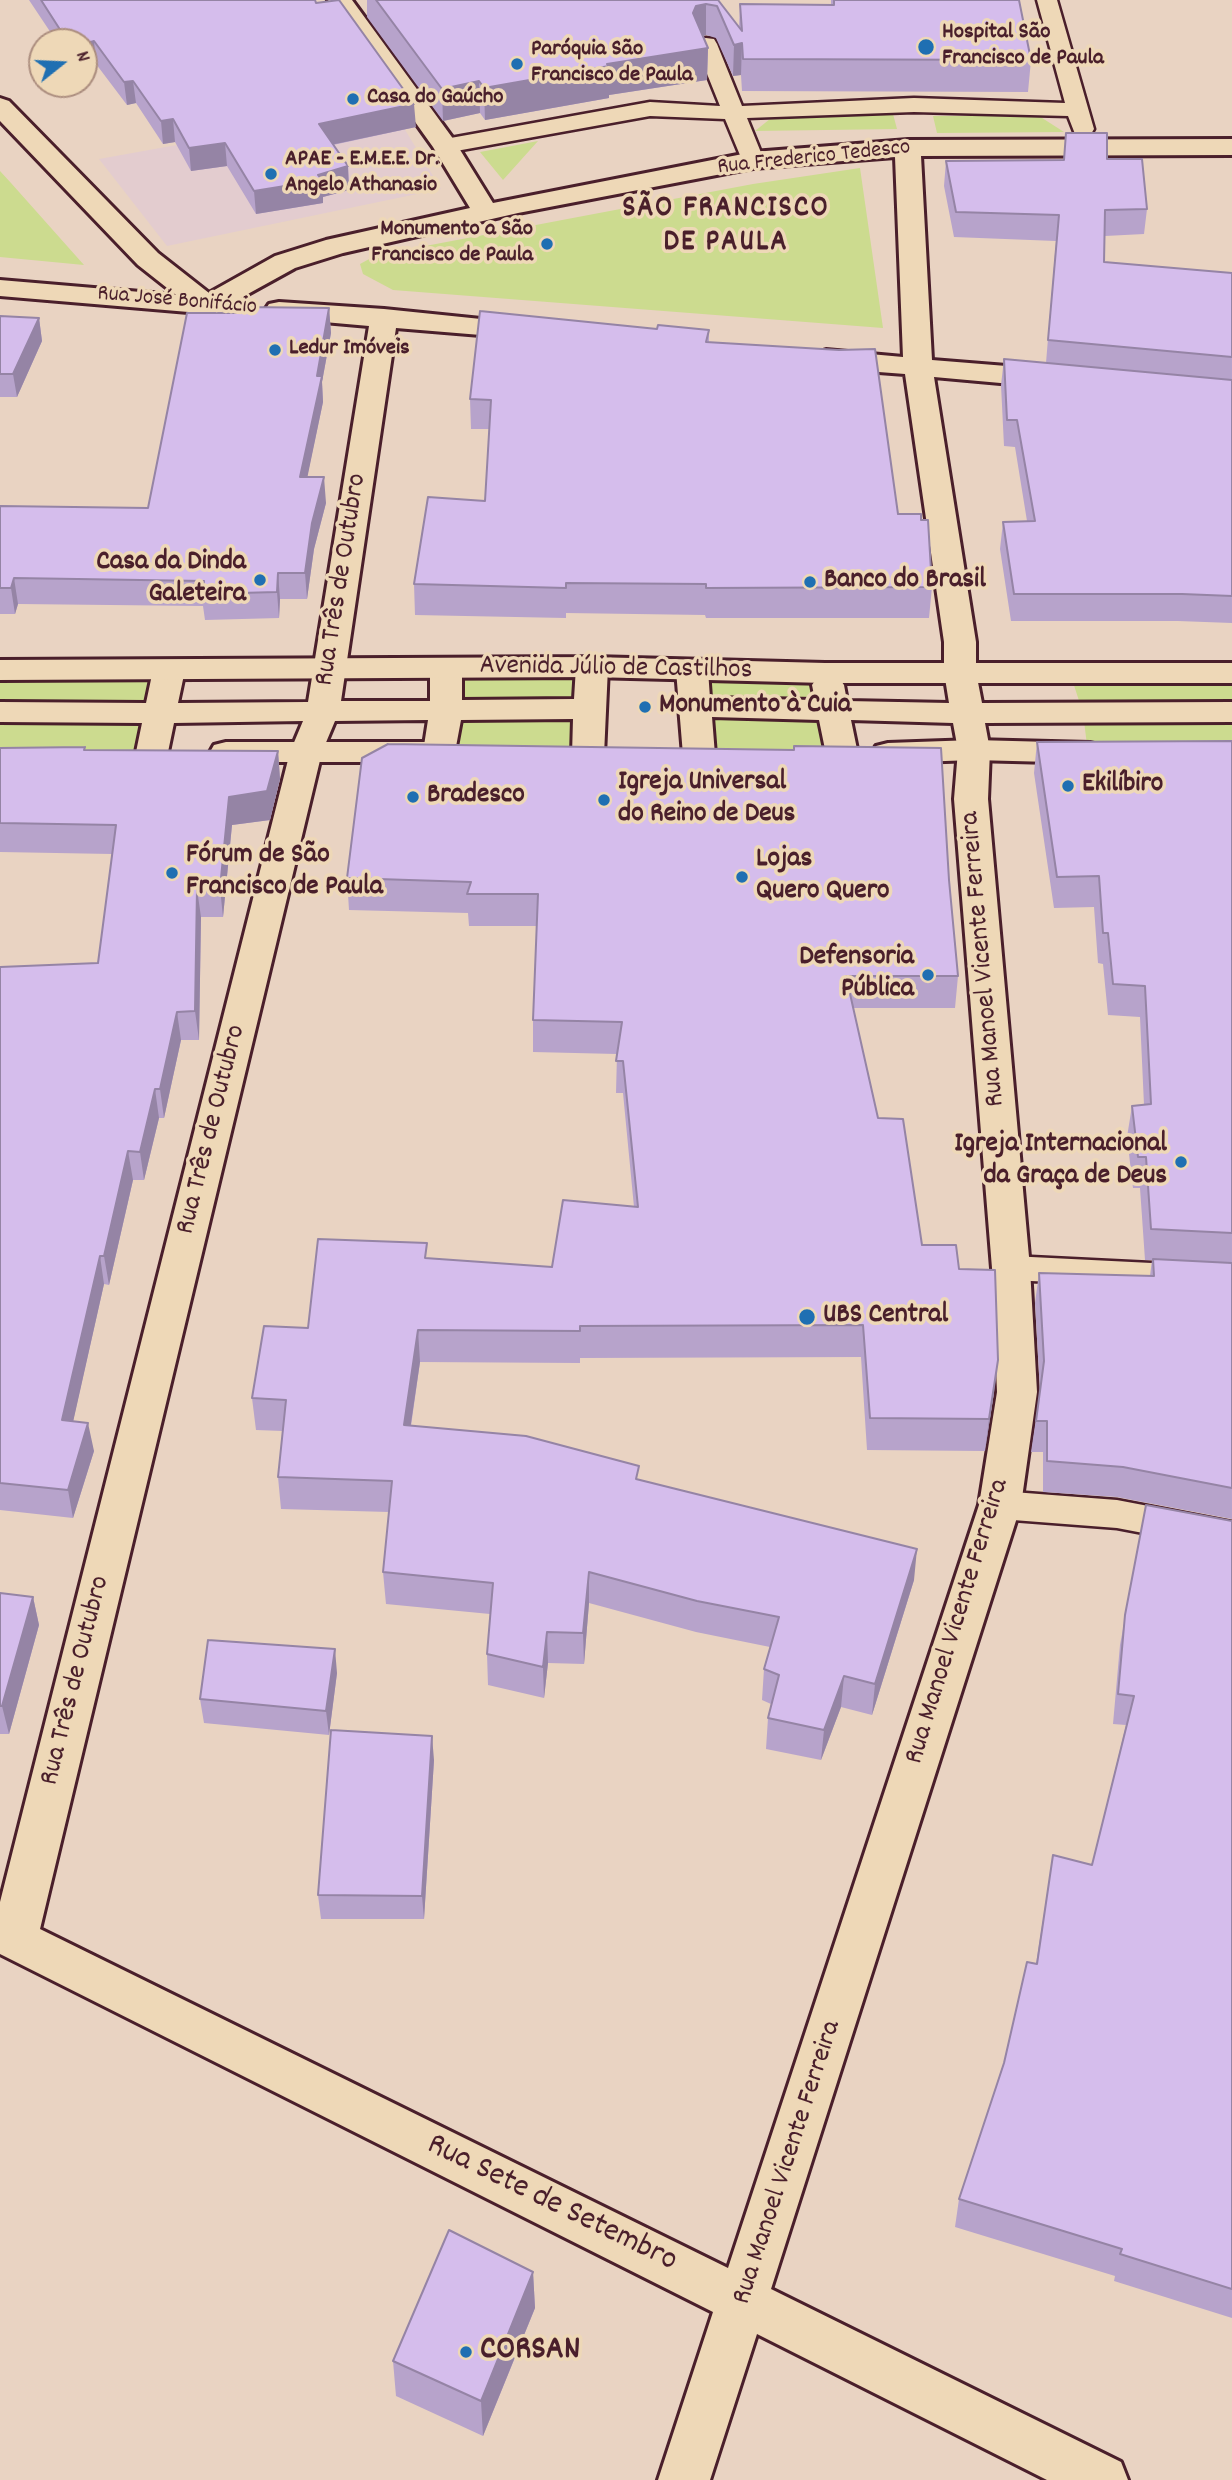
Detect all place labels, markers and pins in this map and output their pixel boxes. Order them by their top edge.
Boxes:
place label: Hospital São Francisco de Paula [942,20,1104,74]
place label: Paróquia São Francisco de Paula [531,37,693,91]
marker: Hospital São Francisco de Paula [916,37,936,57]
marker: Paróquia São Francisco de Paula [509,56,525,72]
place label: Casa do Gaúcho [367,85,504,113]
marker: Casa do Gaúcho [345,91,361,107]
place label: APAE - E.M.E.E. Dr. Angelo Athanasio [285,147,439,201]
marker: APAE - E.M.E.E. Dr. Angelo Athanasio [263,166,279,182]
place label: Monumento a São Francisco de Paula [371,217,533,271]
marker: Monumento a São Francisco de Paula [539,236,555,252]
place label: Ledur Imóveis [289,336,410,364]
marker: Ledur Imóveis [267,342,283,358]
place label: Casa da Dinda Galeteira [96,547,246,613]
place label: Banco do Brasil [824,565,986,599]
marker: Casa da Dinda Galeteira [252,572,268,588]
marker: Banco do Brasil [802,574,818,590]
place label: Monumento à Cuia [659,690,851,724]
marker: Monumento à Cuia [637,699,653,715]
place label: Igreja Universal do Reino de Deus [618,767,795,833]
place label: Ekilíbiro [1082,769,1163,803]
marker: Ekilíbiro [1060,778,1076,794]
place label: Bradesco [427,780,525,814]
marker: Bradesco [405,789,421,805]
marker: Igreja Universal do Reino de Deus [596,792,612,808]
place label: Fórum de São Francisco de Paula [186,840,383,906]
place label: Lojas Quero Quero [756,844,890,910]
marker: Fórum de São Francisco de Paula [164,865,180,881]
marker: Lojas Quero Quero [734,869,750,885]
place label: Defensoria Pública [799,942,914,1008]
marker: Defensoria Pública [920,967,936,983]
place label: Igreja Internacional da Graça de Deus [954,1129,1167,1195]
marker: Igreja Internacional da Graça de Deus [1173,1154,1189,1170]
place label: UBS Central [823,1300,948,1334]
marker: UBS Central [797,1307,817,1327]
place label: CORSAN [480,2332,580,2372]
marker: CORSAN [458,2344,474,2360]

